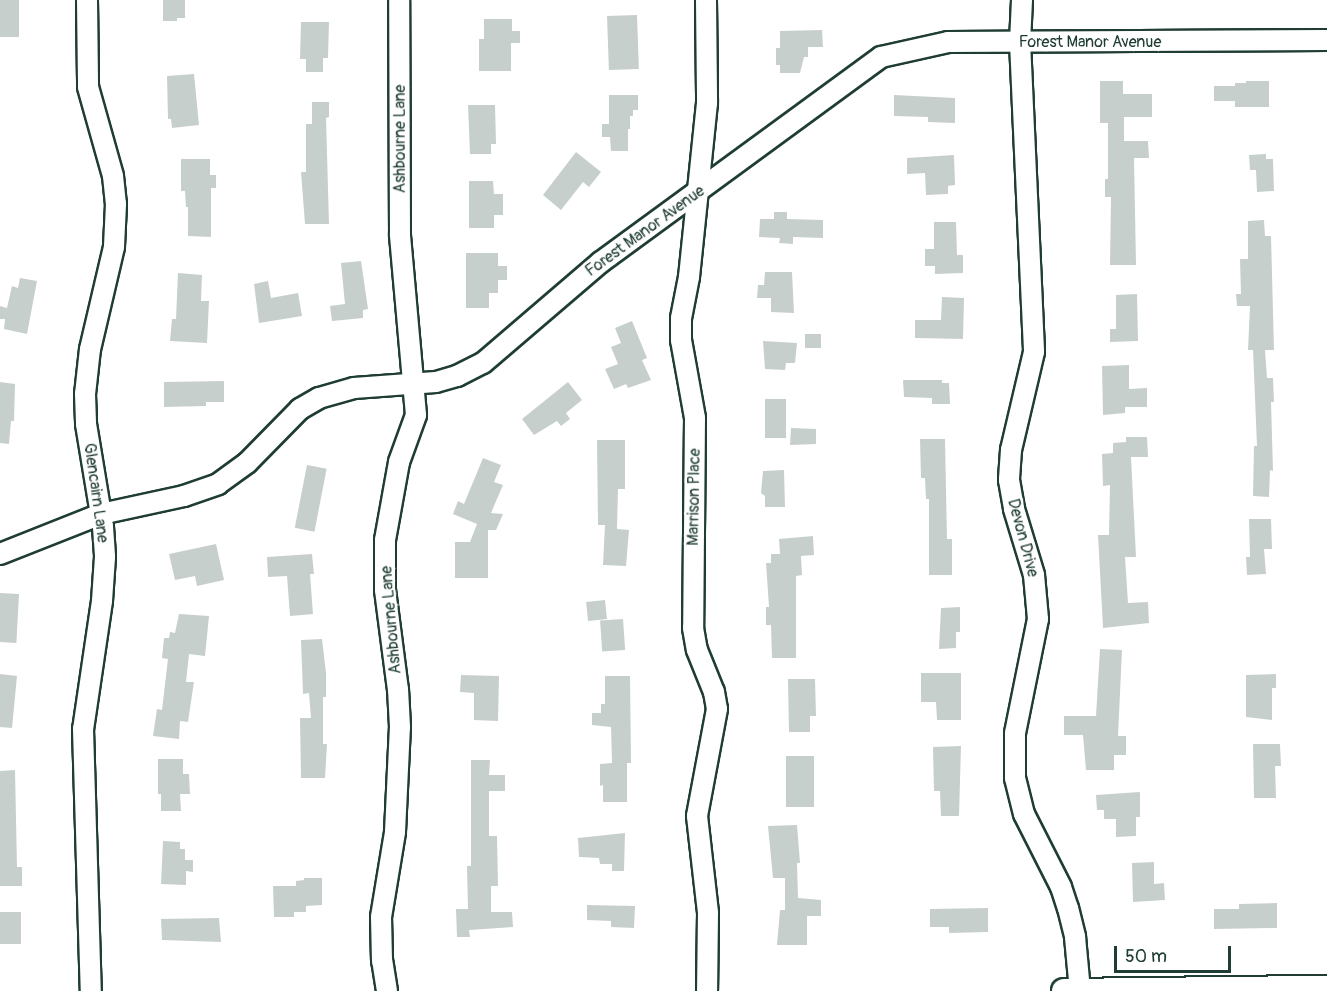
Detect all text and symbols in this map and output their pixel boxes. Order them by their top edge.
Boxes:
street label: Forest Manor Avenue [1019,32,1161,52]
street label: Ashbourne Lane [390,85,410,193]
street label: Forest Manor Avenue [582,181,708,281]
street label: Glencairn Lane [80,442,112,544]
street label: Marrison Place [684,448,704,546]
street label: Devon Drive [1003,497,1043,579]
street label: Ashbourne Lane [377,565,405,675]
scale bar [1117,934,1234,972]
text: 50 m [1125,945,1167,968]

